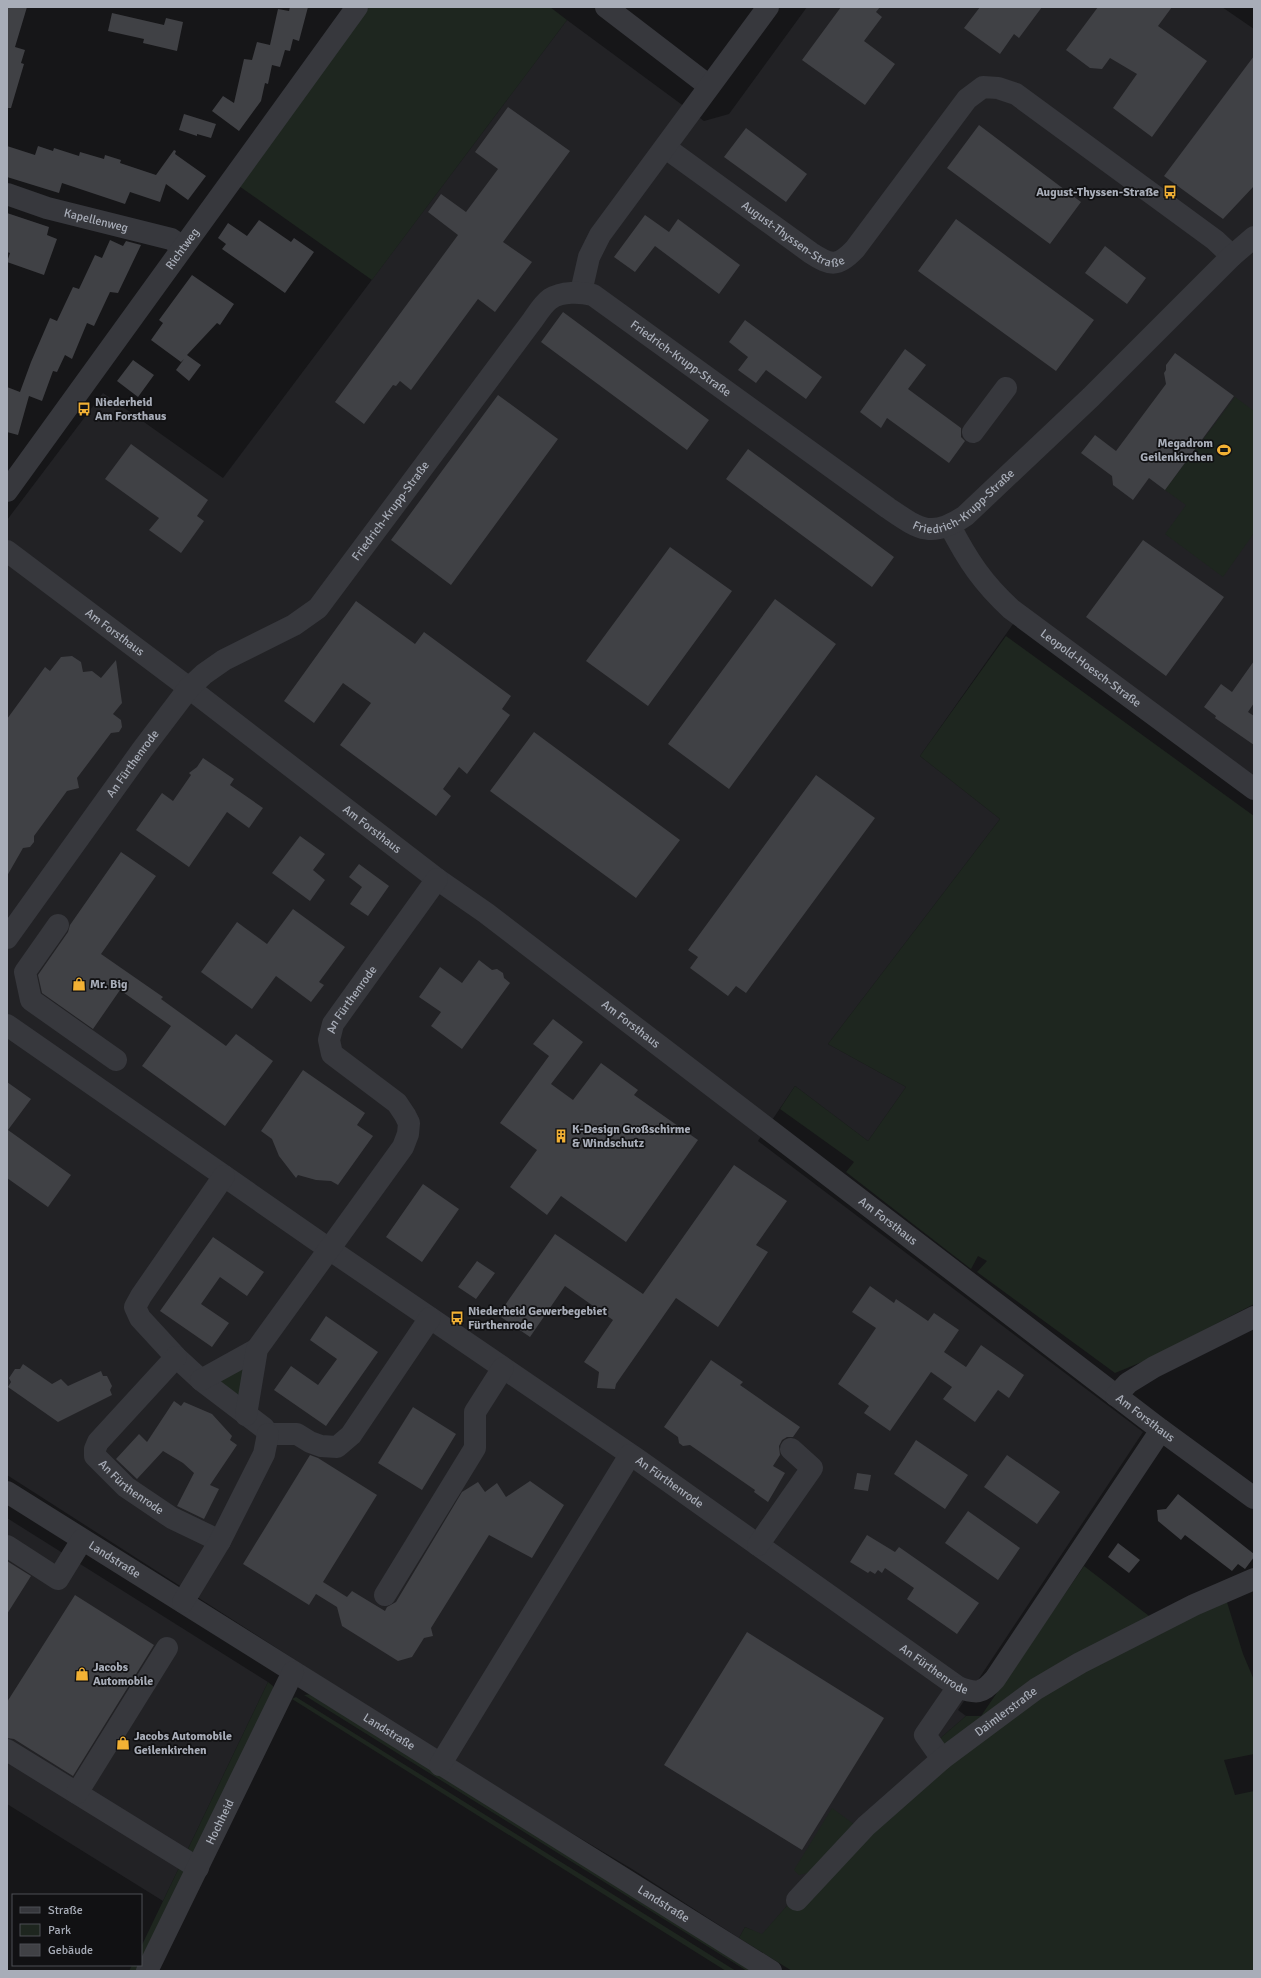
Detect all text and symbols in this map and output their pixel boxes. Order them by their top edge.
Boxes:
bus stop icon: August-Thyssen-Straße [1162,184,1178,200]
place label: August-Thyssen-Straße [1036,185,1159,200]
street label: August-Thyssen-Straße [739,198,847,270]
street label: Kapellenweg [62,205,130,236]
street label: Richtweg [162,225,202,273]
street label: Friedrich-Krupp-Straße [628,317,734,400]
place label: Niederheid Am Forsthaus [95,395,167,424]
bus stop icon: Niederheid Am Forsthaus [76,401,92,417]
place label: Megadrom Geilenkirchen [1140,436,1213,465]
sports icon: Megadrom Geilenkirchen [1216,442,1232,458]
street label: Friedrich-Krupp-Straße [348,458,432,564]
street label: Friedrich-Krupp-Straße [910,466,1018,537]
street label: Am Forsthaus [82,605,147,659]
street label: Leopold-Hoesch-Straße [1037,626,1144,710]
street label: An Fürthenrode [103,727,162,800]
street label: Am Forsthaus [340,802,405,856]
street label: An Fürthenrode [323,963,380,1035]
shop icon: Mr. Big [71,976,87,992]
place label: Mr. Big [90,977,128,992]
street label: Am Forsthaus [599,997,663,1051]
place label: K-Design Großschirme & Windschutz [572,1122,691,1151]
building icon: K-Design Großschirme & Windschutz [553,1128,569,1144]
street label: Am Forsthaus [856,1194,921,1248]
place label: Niederheid Gewerbegebiet Fürthenrode [468,1304,607,1333]
bus stop icon: Niederheid Gewerbegebiet Fürthenrode [449,1310,465,1326]
street label: Am Forsthaus [1113,1391,1178,1445]
street label: An Fürthenrode [633,1453,706,1511]
street label: An Fürthenrode [95,1456,167,1518]
street label: Landstraße [86,1538,143,1581]
street label: An Fürthenrode [897,1641,970,1698]
place label: Jacobs Automobile [93,1660,153,1689]
shop icon: Jacobs Automobile [74,1666,90,1682]
street label: Daimlerstraße [972,1683,1040,1740]
street label: Landstraße [360,1710,418,1753]
place label: Jacobs Automobile Geilenkirchen [134,1729,232,1758]
shop icon: Jacobs Automobile Geilenkirchen [115,1735,131,1751]
street label: Hochheid [202,1797,237,1847]
street label: Landstraße [635,1882,692,1926]
legend [12,1894,142,1966]
text: Straße [48,1903,83,1918]
text: Park [48,1923,71,1938]
text: Gebäude [48,1943,93,1958]

